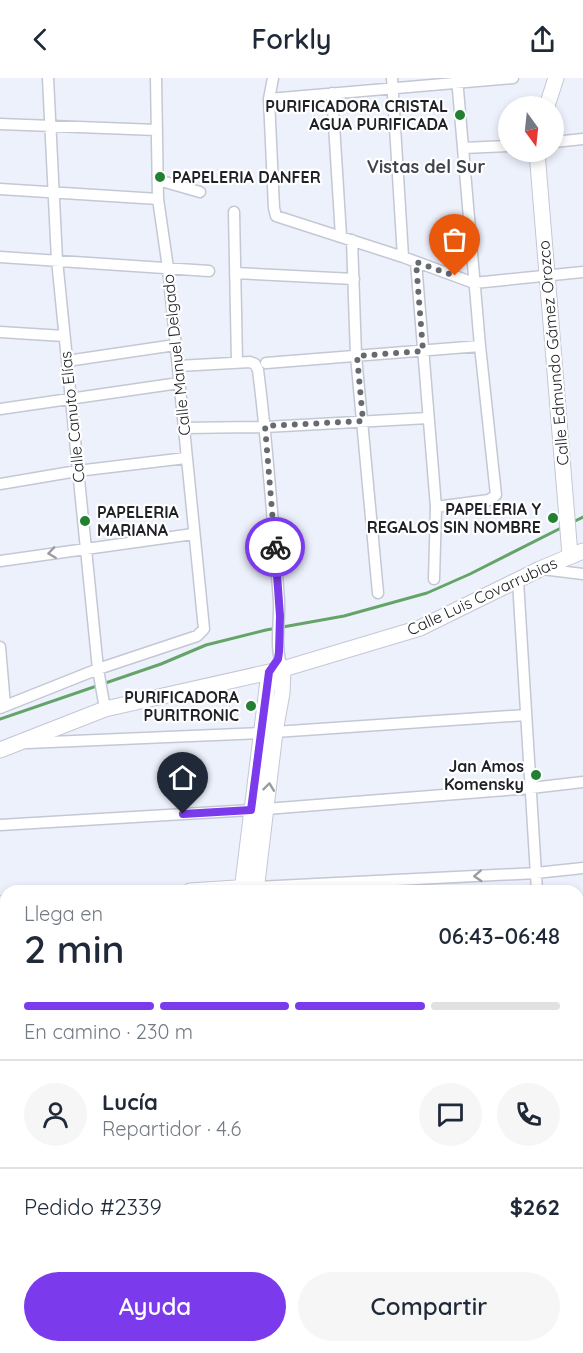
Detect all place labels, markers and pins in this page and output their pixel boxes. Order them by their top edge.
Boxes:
place label: PURIFICADORA CRISTAL AGUA PURIFICADA [265,96,449,134]
marker: PURIFICADORA CRISTAL AGUA PURIFICADA [453,108,467,122]
place label: PAPELERIA DANFER [172,167,321,187]
marker: PAPELERIA DANFER [153,170,167,184]
pin [429,214,480,276]
place label: PAPELERIA Y REGALOS SIN NOMBRE [367,499,541,537]
place label: PAPELERIA MARIANA [97,502,180,540]
marker: PAPELERIA Y REGALOS SIN NOMBRE [546,511,560,525]
marker: PAPELERIA MARIANA [78,514,92,528]
place label: PURIFICADORA PURITRONIC [124,687,240,725]
marker: PURIFICADORA PURITRONIC [244,699,258,713]
pin [157,752,208,814]
place label: Jan Amos Komensky [444,756,524,794]
marker: Jan Amos Komensky [529,768,543,782]

